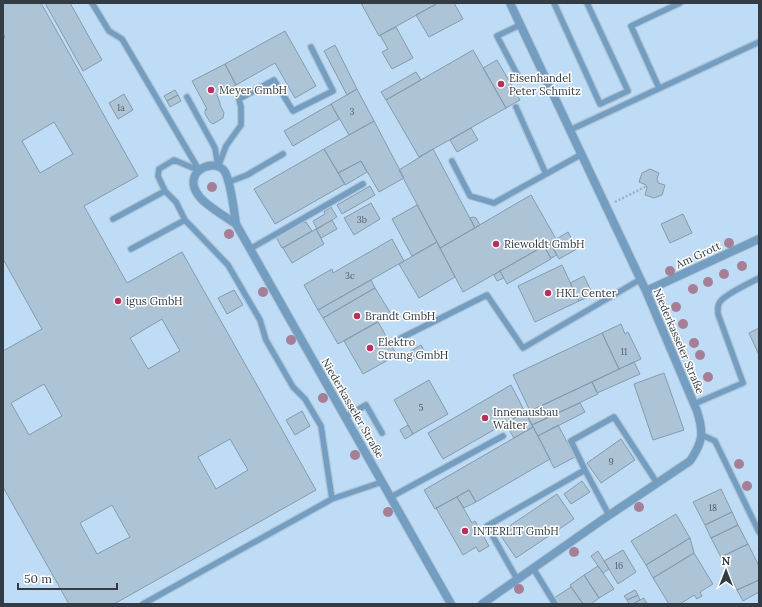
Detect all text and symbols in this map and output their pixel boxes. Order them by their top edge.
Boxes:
place label: Eisenhandel Peter Schmitz [509,71,581,98]
marker: Eisenhandel Peter Schmitz [496,79,506,89]
place label: Meyer GmbH [219,83,287,97]
marker: Meyer GmbH [206,85,216,95]
house number: 1a [117,102,125,113]
house number: 3 [349,106,355,117]
house number: 3b [357,214,367,225]
place label: Riewoldt GmbH [504,237,585,251]
street label: Am Grott [673,238,723,272]
marker: Riewoldt GmbH [491,239,501,249]
house number: 3c [345,270,355,281]
place label: HKL Center [556,286,617,300]
street label: Niederkasseler Straße [650,286,708,396]
marker: HKL Center [543,288,553,298]
place label: igus GmbH [126,294,183,308]
marker: igus GmbH [113,296,123,306]
place label: Brandt GmbH [365,309,435,323]
marker: Brandt GmbH [352,311,362,321]
place label: Elektro Strung GmbH [378,335,448,362]
marker: Elektro Strung GmbH [365,343,375,353]
house number: 11 [621,346,627,357]
street label: Niederkasseler Straße [319,355,387,461]
house number: 5 [419,402,424,413]
place label: Innenausbau Walter [493,405,559,432]
marker: Innenausbau Walter [480,413,490,423]
house number: 9 [608,456,614,467]
house number: 18 [709,502,717,513]
place label: INTERLIT GmbH [473,524,559,538]
marker: INTERLIT GmbH [460,526,470,536]
north arrow [706,551,746,591]
text: N [722,554,731,568]
house number: 16 [615,560,623,571]
scale bar [18,565,117,591]
text: 50 m [24,571,52,586]

